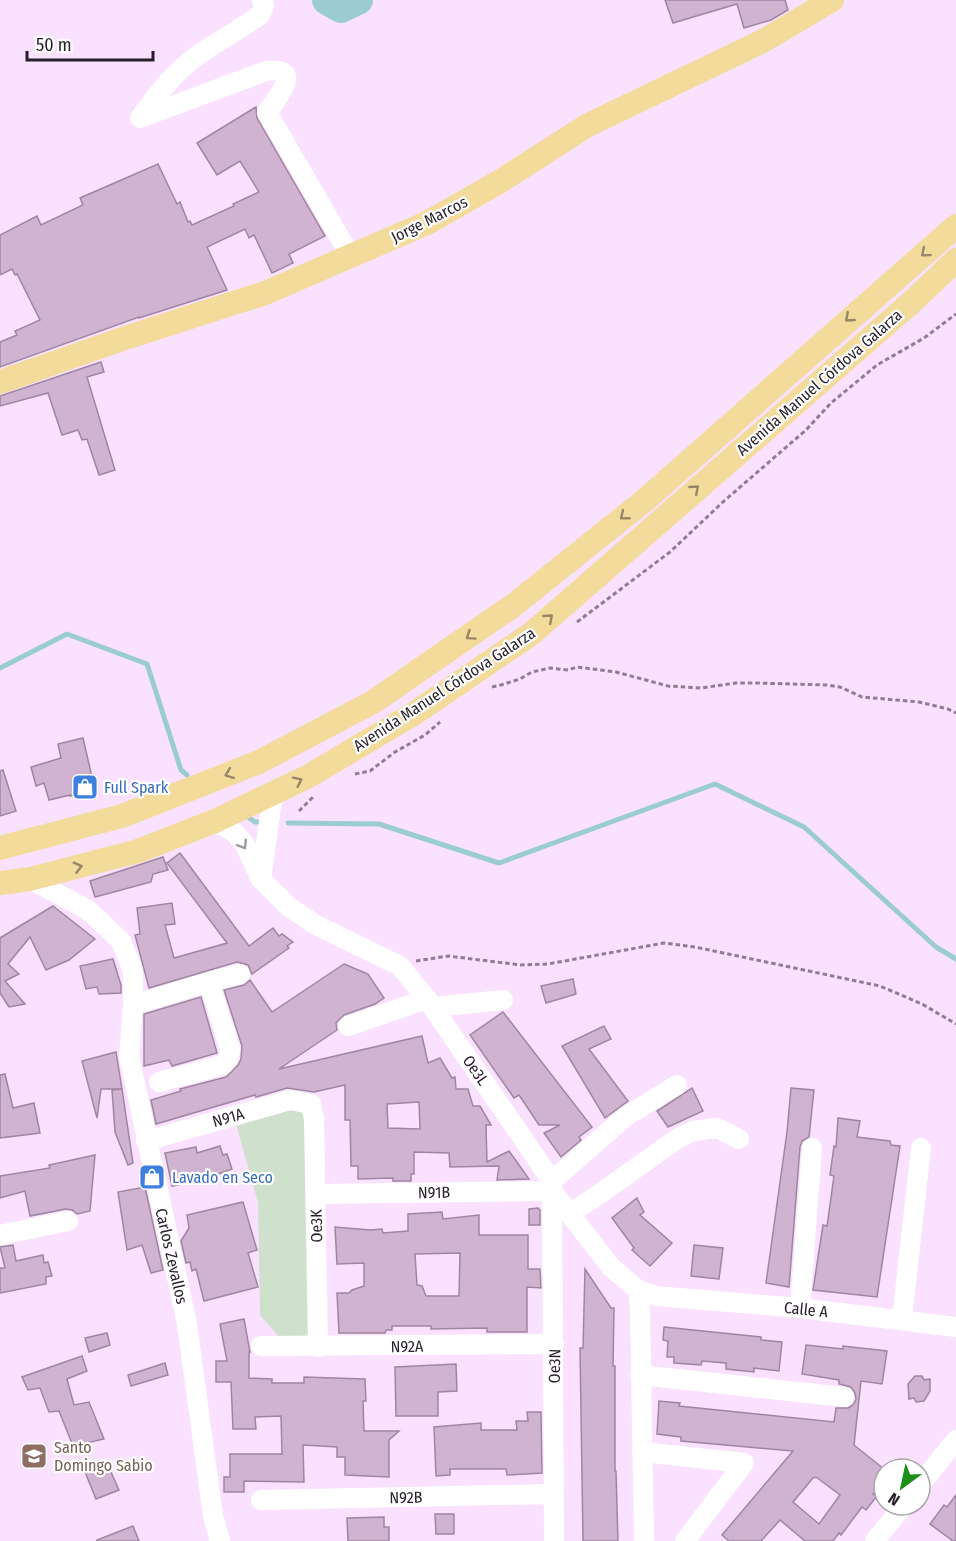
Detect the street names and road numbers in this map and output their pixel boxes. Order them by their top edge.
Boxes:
street label: Jorge Marcos [388,192,471,247]
street label: Avenida Manuel Córdova Galarza [733,305,906,459]
street label: Avenida Manuel Córdova Galarza [350,623,539,755]
street label: Oe3L [459,1052,493,1089]
street label: N91A [210,1104,247,1131]
street label: N91B [418,1183,451,1202]
street label: Carlos Zevallos [151,1206,192,1306]
street label: Oe3K [307,1209,326,1243]
street label: Calle A [783,1298,829,1321]
street label: N92A [390,1337,424,1356]
street label: Oe3N [545,1349,564,1383]
street label: N92B [389,1488,423,1507]

